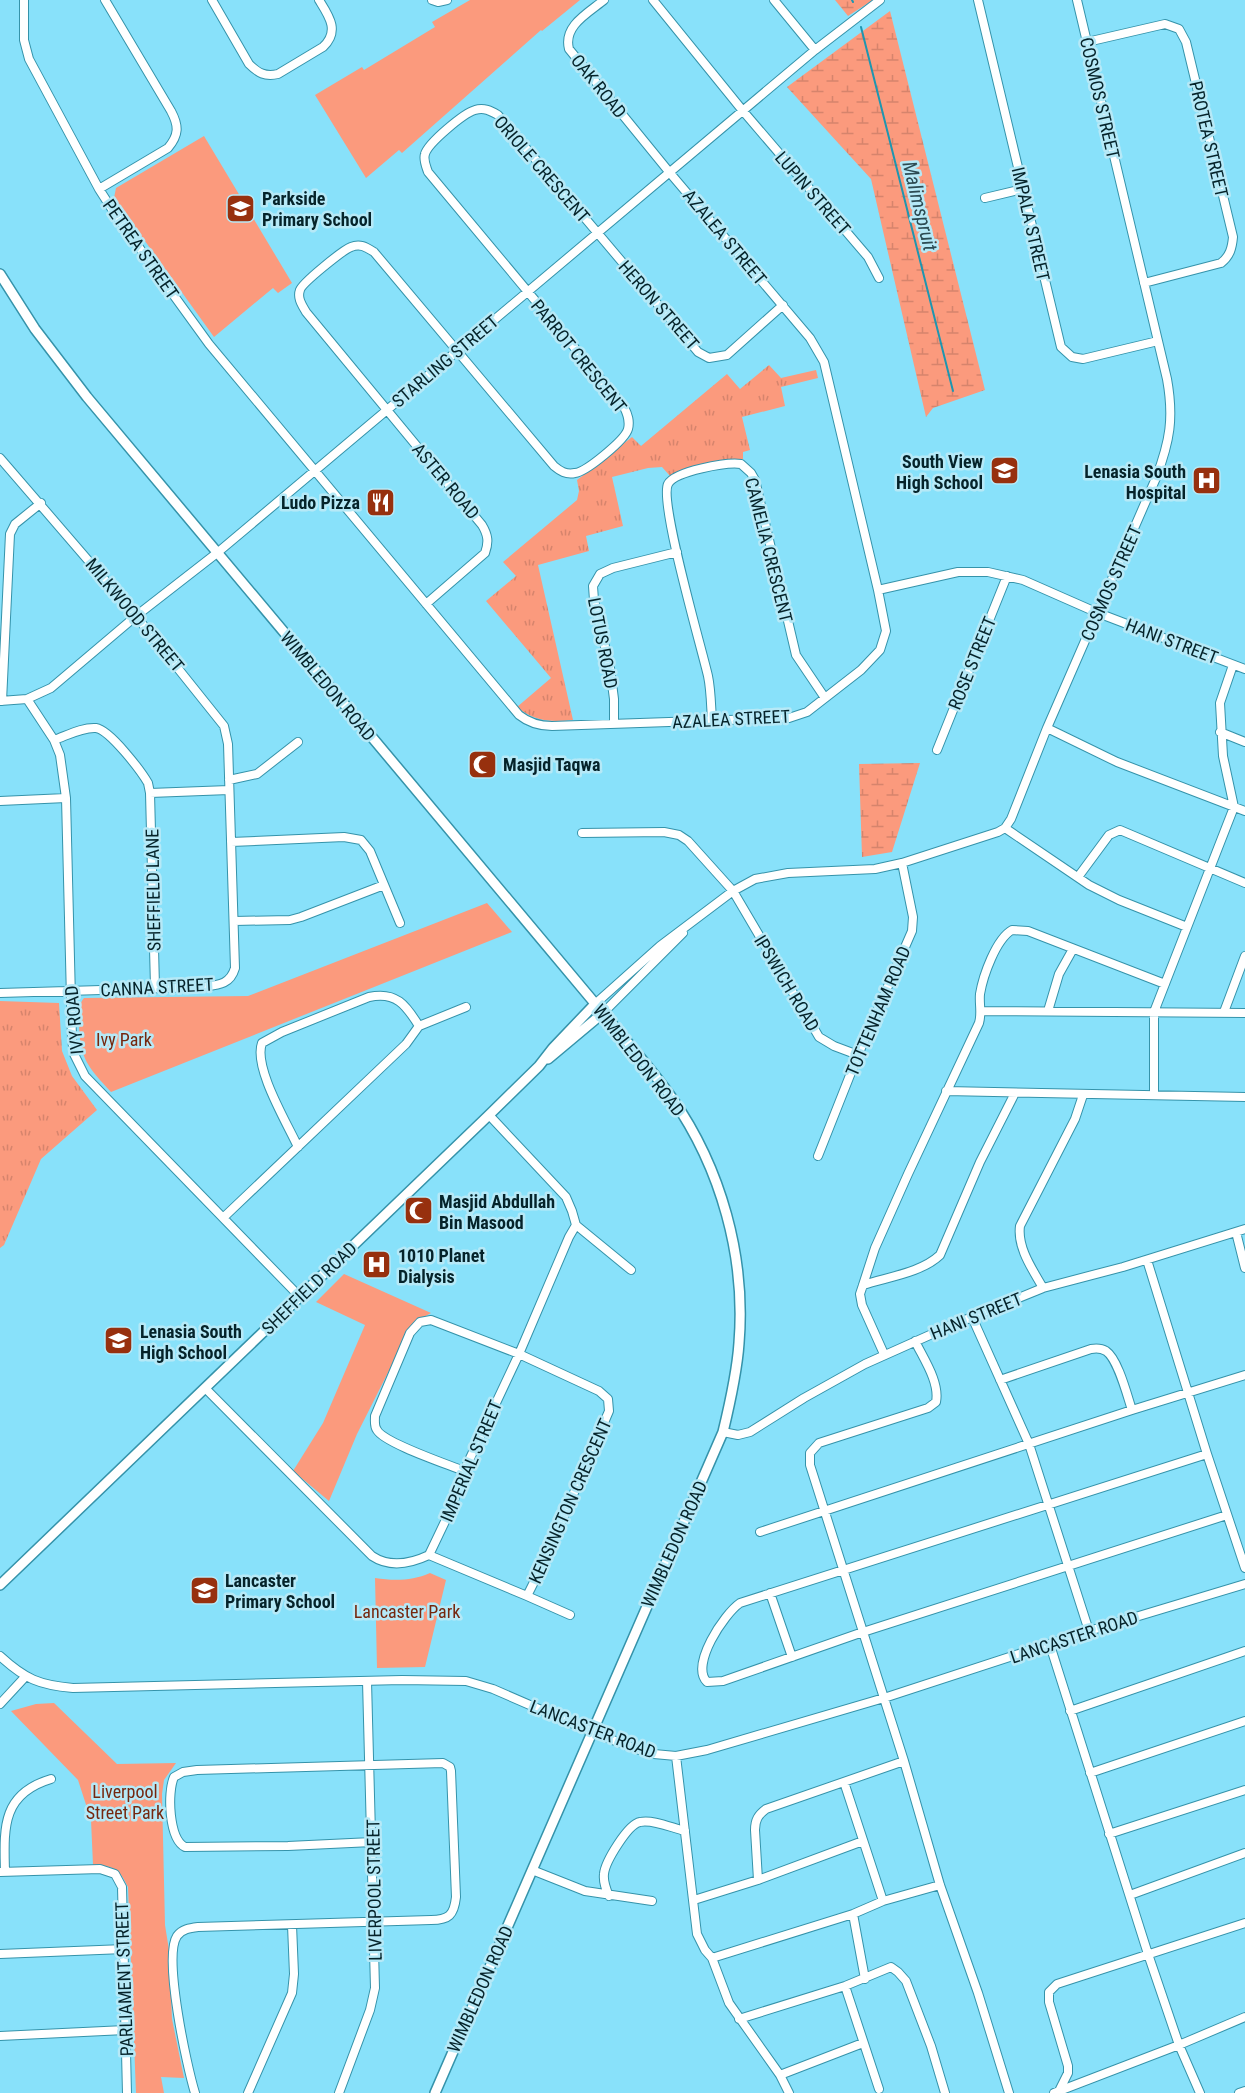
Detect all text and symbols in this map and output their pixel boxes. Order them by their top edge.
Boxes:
street label: COSMOS STREET [1076,35,1124,161]
street label: OAK ROAD [567,50,631,122]
street label: PROTEA STREET [1185,79,1233,199]
street label: ORIOLE CRESCENT [490,111,594,227]
street label: LUPIN STREET [771,147,855,239]
water label: Malimspruit [897,159,943,253]
street label: IMPALA STREET [1008,165,1054,283]
street label: AZALEA STREET [679,185,771,289]
place label: Parkside Primary School [262,188,372,230]
school or university icon: Parkside Primary School [225,192,257,224]
street label: PETREA STREET [99,195,183,303]
street label: HERON STREET [615,256,703,354]
street label: PARROT CRESCENT [527,295,631,417]
street label: STARLING STREET [387,310,503,412]
street label: ASTER ROAD [408,439,484,523]
place label: South View High School [896,451,984,493]
school or university icon: South View High School [988,455,1020,487]
place label: Lenasia South Hospital [1084,461,1186,503]
hospital icon: Lenasia South Hospital [1191,465,1223,497]
street label: CAMELIA CRESCENT [741,475,797,625]
restaurant icon: Ludo Pizza [365,486,397,518]
place label: Ludo Pizza [281,492,360,513]
street label: COSMOS STREET [1076,522,1146,644]
street label: MILKWOOD STREET [81,554,189,676]
street label: LOTUS ROAD [584,596,622,690]
street label: ROSE STREET [944,613,1000,713]
street label: HANI STREET [1123,614,1221,668]
street label: WIMBLEDON ROAD [276,627,380,745]
street label: AZALEA STREET [672,705,790,733]
mosque icon: Masjid Taqwa [466,748,498,780]
place label: Masjid Taqwa [503,754,600,775]
street label: SHEFFIELD LANE [141,829,165,951]
street label: IPSWICH ROAD [750,931,824,1035]
street label: TOTTENHAM ROAD [841,943,915,1079]
street label: CANNA STREET [100,974,214,1000]
street label: IVY ROAD [61,985,87,1055]
street label: WIMBLEDON ROAD [589,1000,689,1120]
park label: Ivy Park [96,1029,152,1050]
place label: Masjid Abdullah Bin Masood [439,1191,555,1233]
mosque icon: Masjid Abdullah Bin Masood [402,1195,434,1227]
street label: SHEFFIELD ROAD [257,1237,361,1339]
place label: 1010 Planet Dialysis [398,1245,485,1287]
hospital icon: 1010 Planet Dialysis [361,1249,393,1281]
street label: HANI STREET [927,1288,1025,1344]
place label: Lenasia South High School [140,1321,242,1363]
school or university icon: Lenasia South High School [103,1325,135,1357]
street label: IMPERIAL STREET [436,1397,506,1525]
street label: KENSINGTON CRESCENT [524,1415,616,1587]
street label: WIMBLEDON ROAD [637,1477,711,1611]
place label: Lancaster Primary School [225,1570,335,1612]
school or university icon: Lancaster Primary School [188,1574,220,1606]
park label: Lancaster Park [354,1601,460,1622]
street label: LANCASTER ROAD [1007,1606,1141,1668]
street label: LANCASTER ROAD [527,1695,659,1763]
park label: Liverpool Street Park [86,1781,164,1823]
street label: LIVERPOOL STREET [362,1819,386,1961]
street label: PARLIAMENT STREET [111,1901,137,2057]
street label: WIMBLEDON ROAD [443,1922,517,2056]

